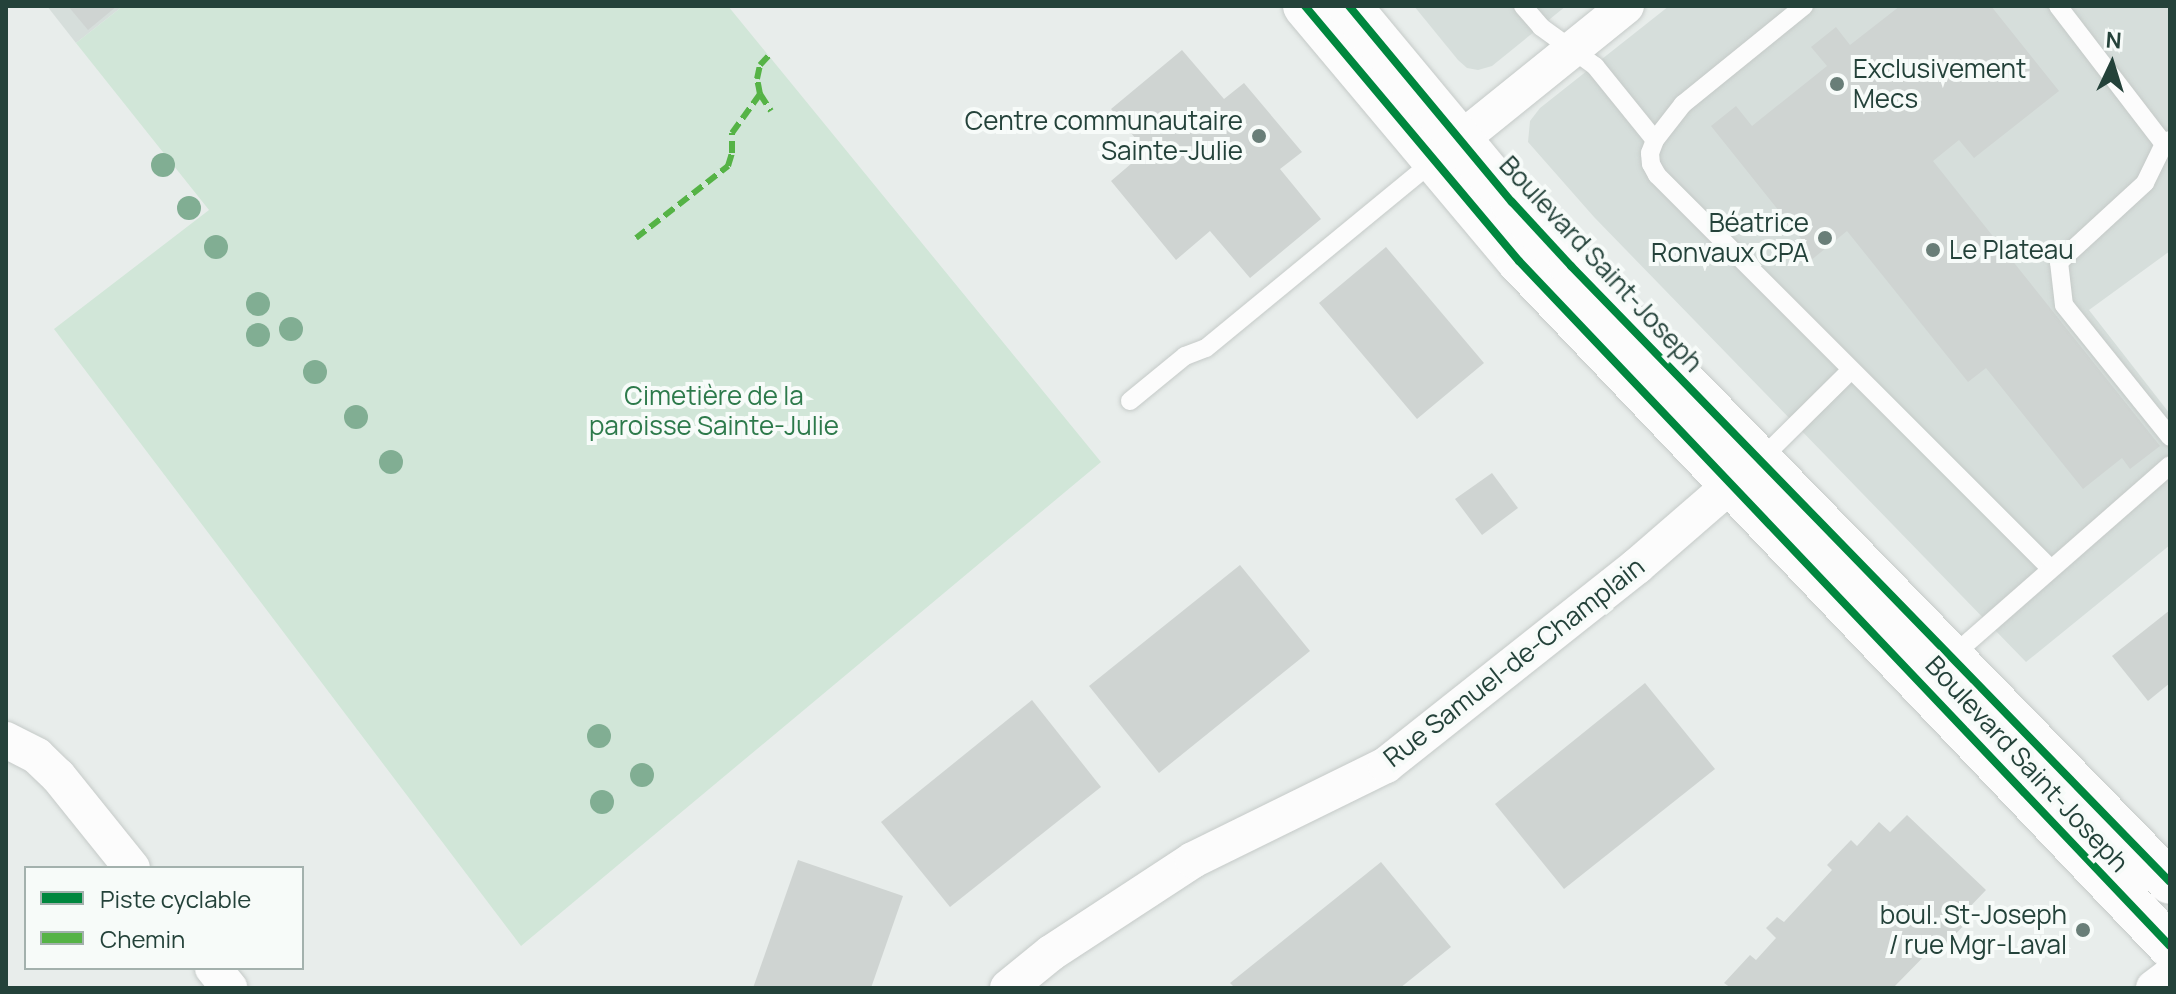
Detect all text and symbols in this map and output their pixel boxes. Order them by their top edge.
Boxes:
north arrow [2072,24,2152,104]
text: N [2105,25,2123,56]
place label: Exclusivement Mecs [1853,53,2026,114]
marker: Exclusivement Mecs [1828,75,1846,93]
place label: Centre communautaire Sainte-Julie [965,105,1243,166]
marker: Centre communautaire Sainte-Julie [1250,127,1268,145]
street label: Boulevard Saint-Joseph [1493,150,1709,378]
place label: Béatrice Ronvaux CPA [1651,207,1809,268]
marker: Béatrice Ronvaux CPA [1816,229,1834,247]
place label: Le Plateau [1949,234,2074,266]
marker: Le Plateau [1924,241,1942,259]
park label: Cimetière de la paroisse Sainte-Julie [589,380,839,442]
street label: Rue Samuel-de-Champlain [1378,551,1650,773]
street label: Boulevard Saint-Joseph [1919,650,2135,878]
legend [24,866,304,970]
text: Piste cyclable [100,882,251,915]
place label: boul. St-Joseph / rue Mgr-Laval [1880,899,2067,960]
marker: boul. St-Joseph / rue Mgr-Laval [2074,921,2092,939]
text: Chemin [100,922,185,955]

